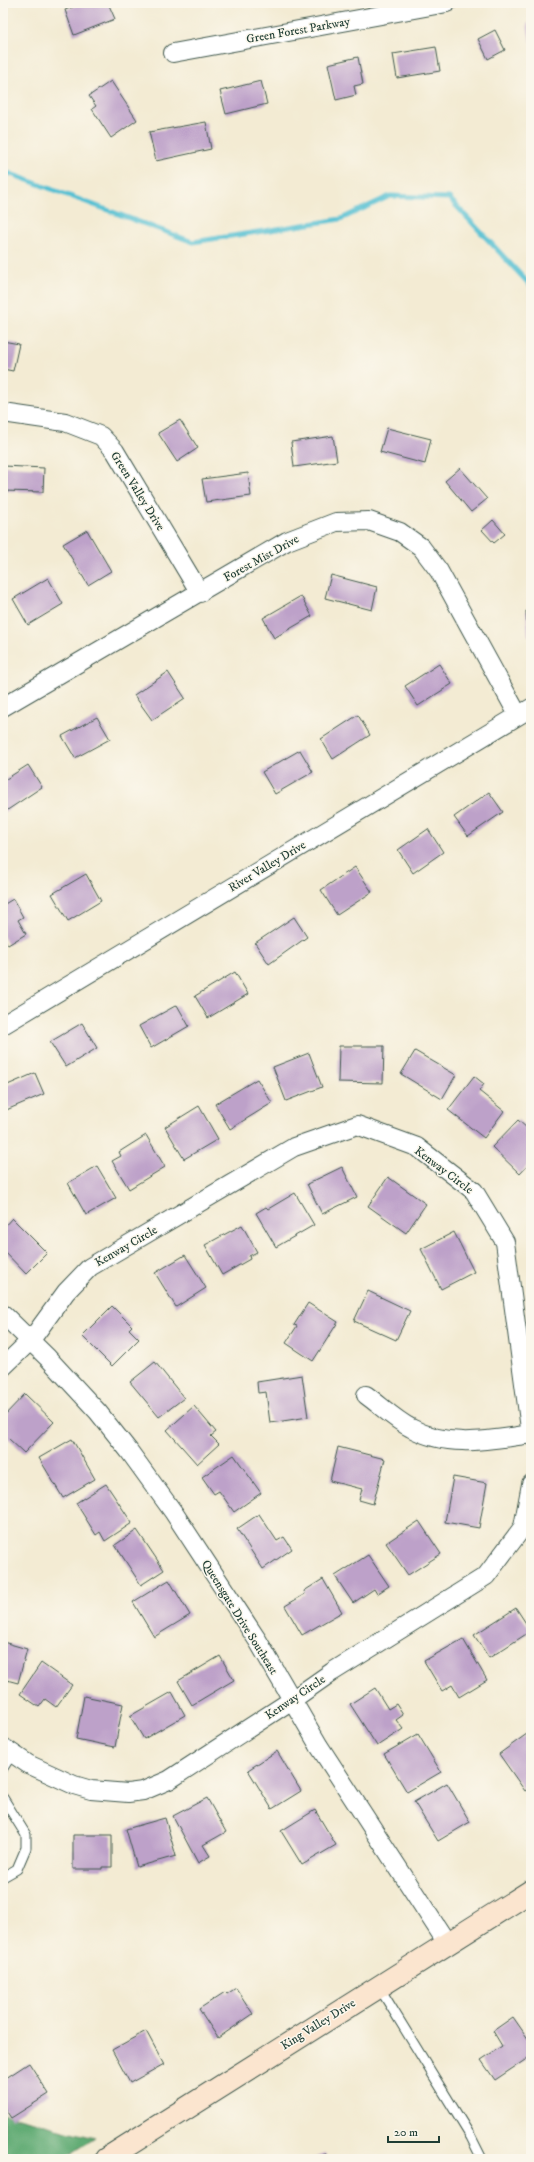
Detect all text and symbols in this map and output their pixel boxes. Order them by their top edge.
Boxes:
street label: Green Forest Parkway [245,14,351,47]
street label: Green Valley Drive [107,449,168,534]
street label: Forest Mist Drive [221,532,302,585]
street label: River Valley Drive [226,837,309,895]
street label: Kenway Circle [411,1143,476,1197]
street label: Kenway Circle [92,1223,160,1270]
street label: Queensgate Drive Southeast [198,1557,281,1678]
street label: Kenway Circle [262,1672,328,1723]
street label: King Valley Drive [278,1995,358,2053]
scale bar [388,2118,439,2144]
text: 20 m [394,2125,418,2140]

